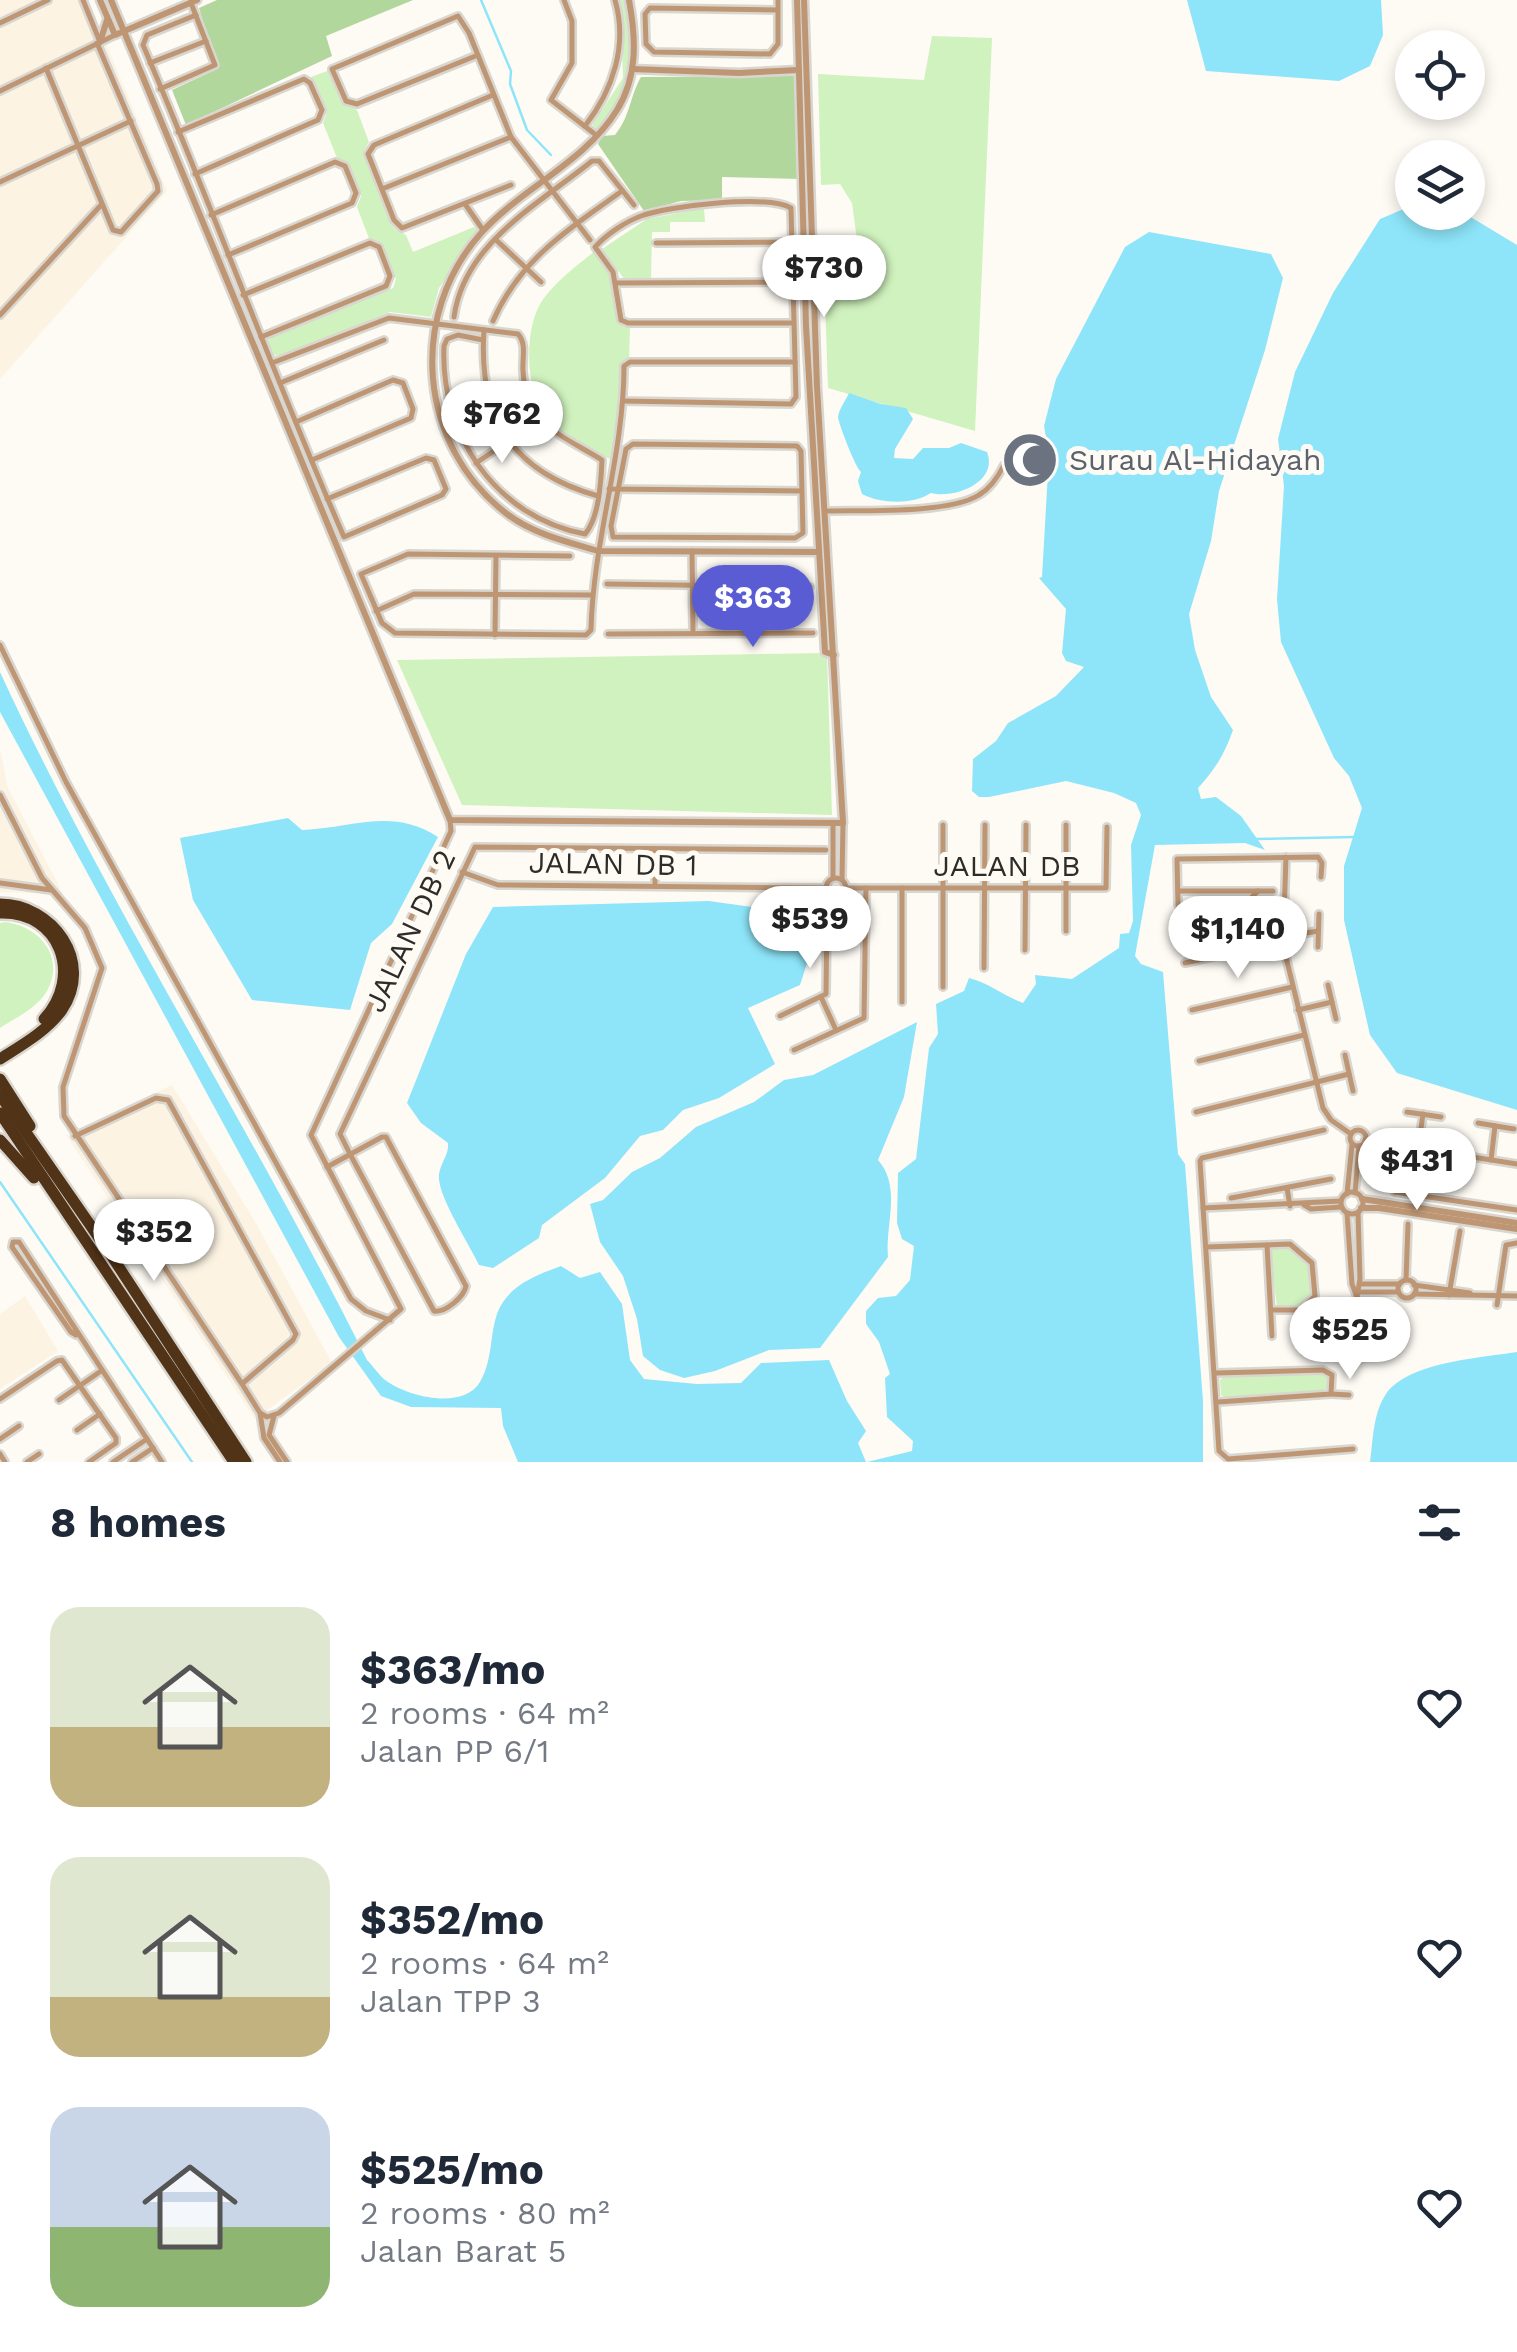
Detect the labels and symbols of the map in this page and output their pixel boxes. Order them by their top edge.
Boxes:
pin: $730 [765,235,883,320]
pin: $762 [443,381,561,466]
mosque icon: Surau Al-Hidayah [1000,430,1060,490]
place label: Surau Al-Hidayah [1069,442,1322,477]
pin: $363 [694,565,812,650]
street label: JALAN DB 2 [357,844,462,1018]
street label: JALAN DB 1 [528,845,698,882]
street label: JALAN DB [933,848,1081,883]
pin: $539 [751,886,869,971]
pin: $1,140 [1157,896,1319,981]
pin: $431 [1358,1128,1476,1213]
pin: $352 [95,1199,213,1284]
pin: $525 [1291,1297,1409,1382]

